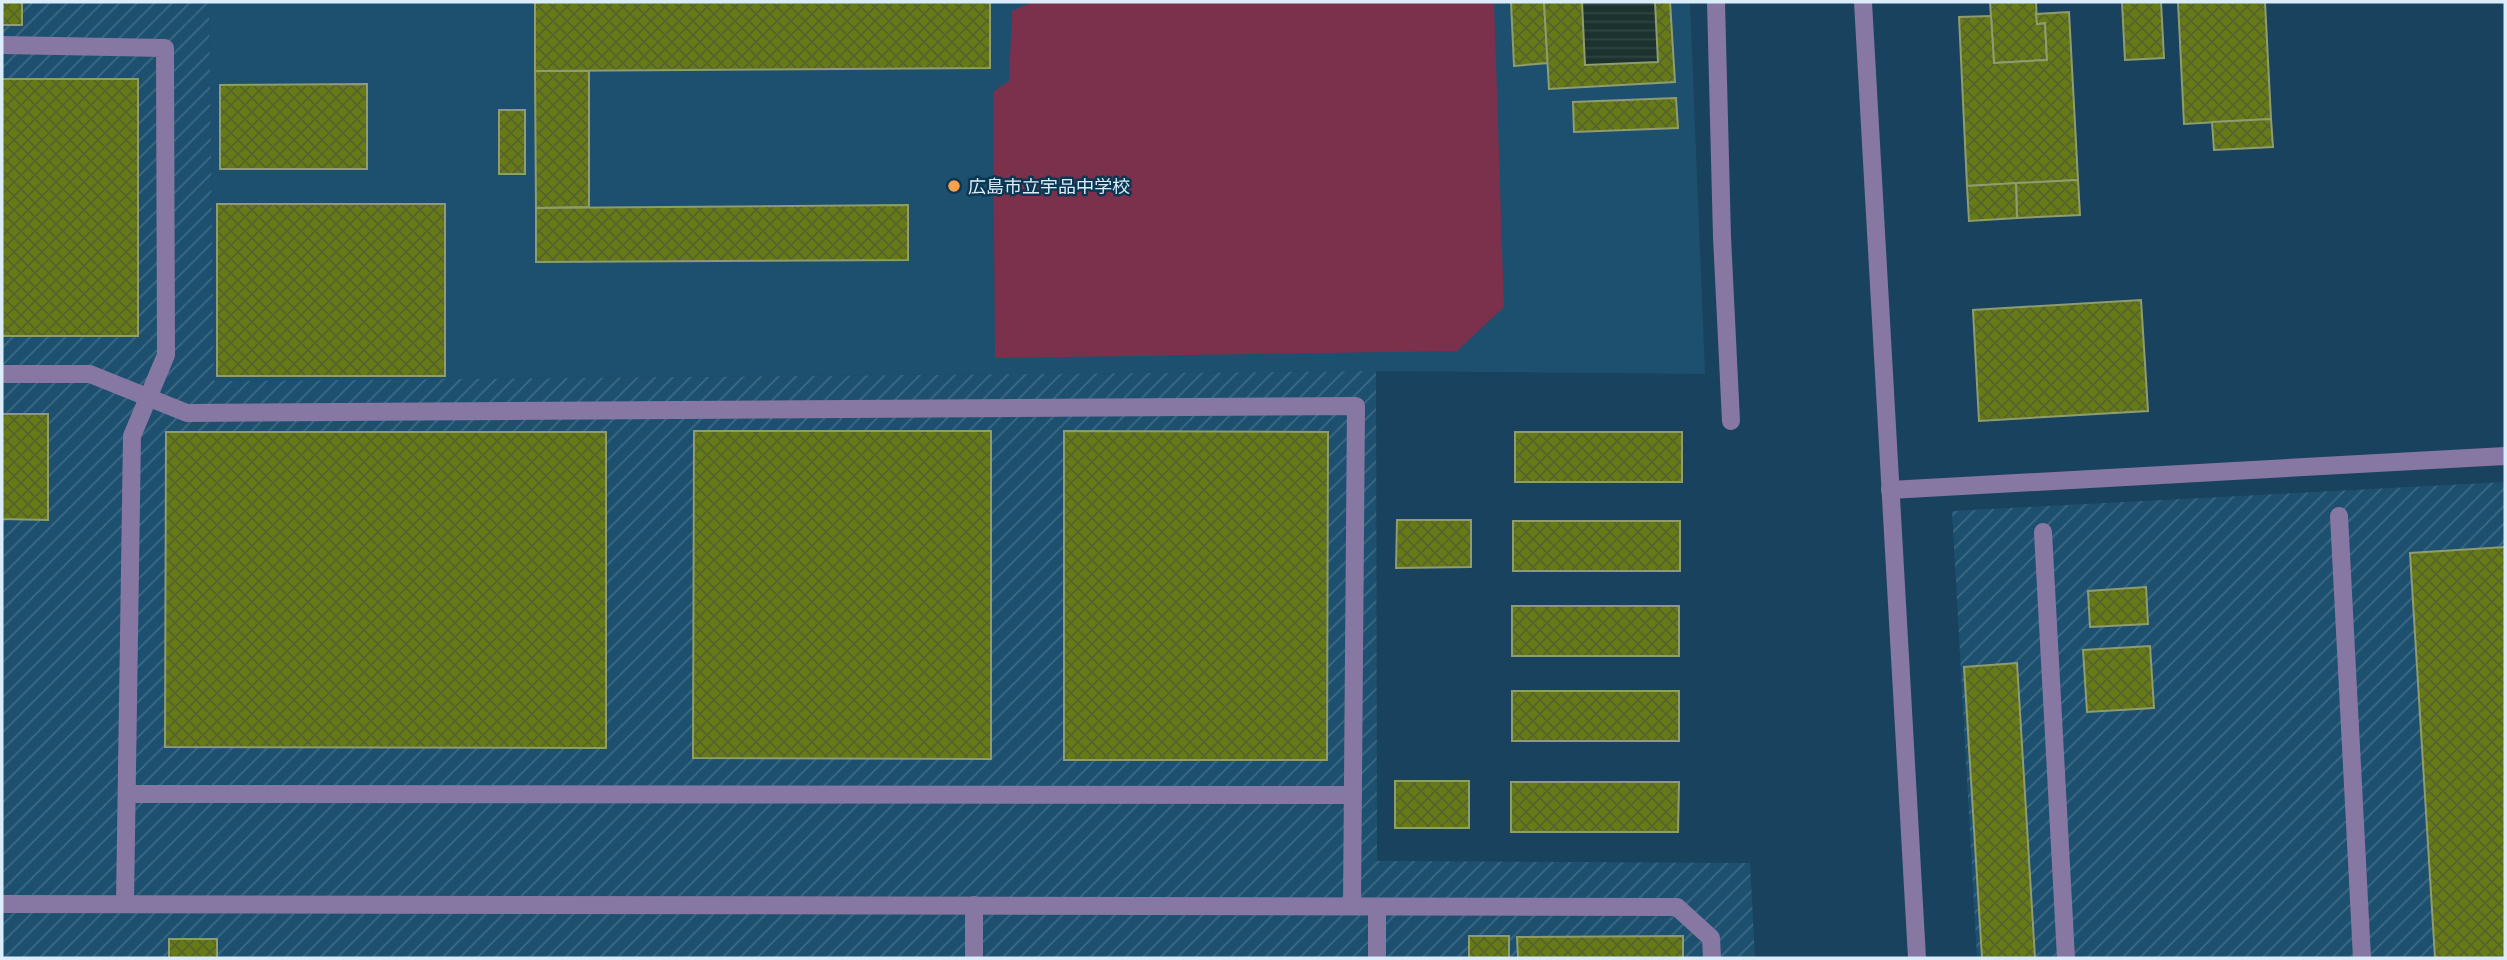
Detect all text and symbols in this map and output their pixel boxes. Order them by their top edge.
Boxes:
place label: 広島市立宇品中学校 [968,176,1130,197]
marker: 広島市立宇品中学校 [946,178,962,194]

